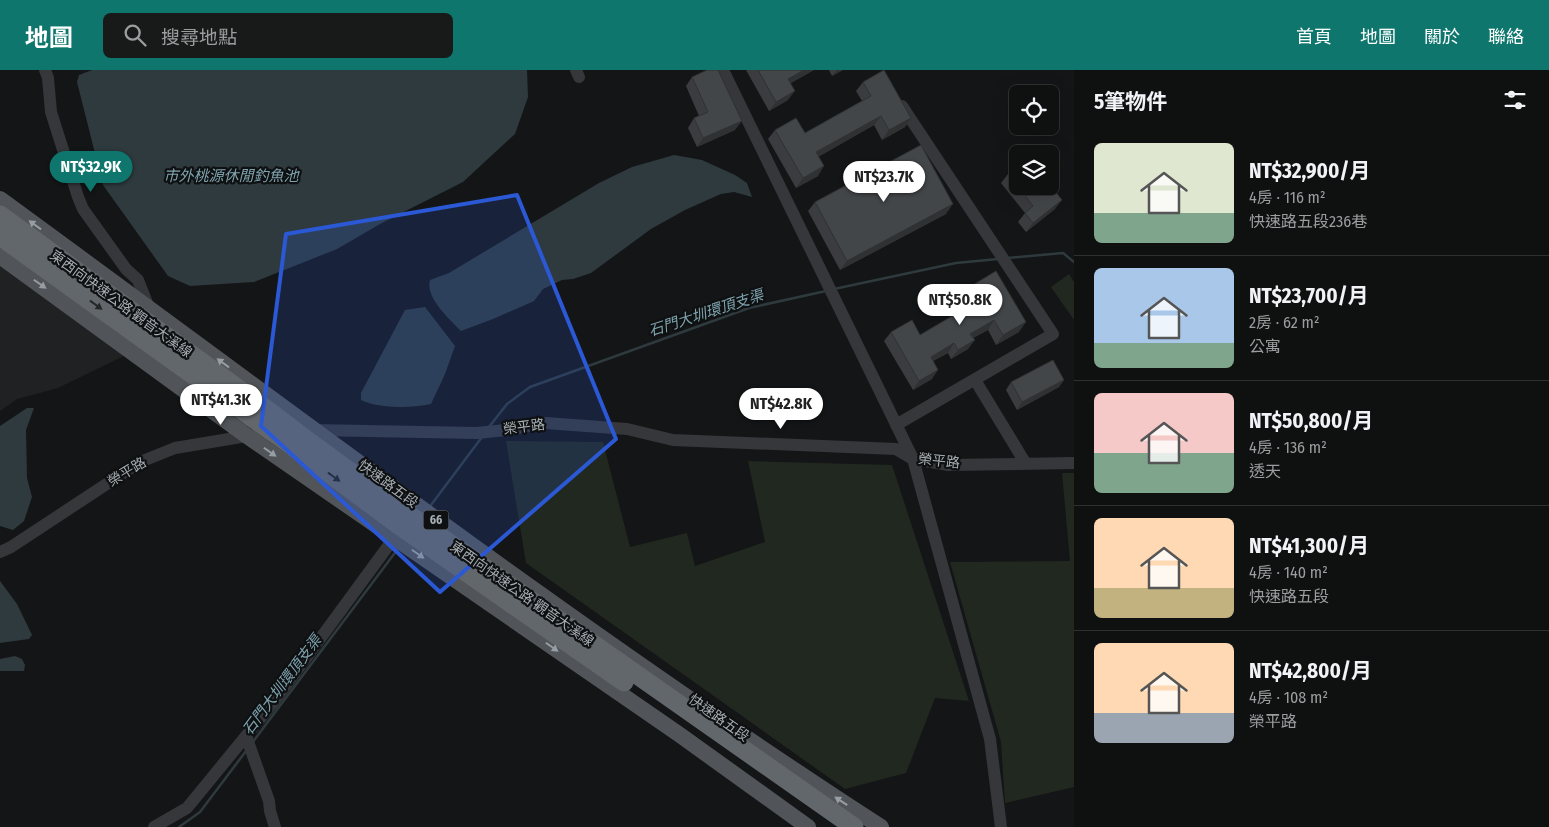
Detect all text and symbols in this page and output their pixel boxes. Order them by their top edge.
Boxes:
search box [103,13,453,58]
icon: search [121,21,149,49]
text: 地圖 [25,24,73,52]
text: 搜尋地點 [161,26,237,49]
text: 首頁 [1296,26,1332,48]
text: 地圖 [1360,26,1396,48]
text: 關於 [1424,26,1460,48]
text: 聯絡 [1488,26,1524,48]
map controls [1009,85,1059,195]
button: locate [1009,85,1059,135]
icon: filters [1501,86,1529,114]
text: 5筆物件 [1094,89,1167,115]
button: layers [1009,145,1059,195]
pin: NT$32.9K [39,150,143,193]
text: NT$32.9K [61,157,121,176]
text: NT$32,900/月 [1249,158,1370,184]
pin: NT$23.7K [832,160,936,203]
icon: home [1134,163,1194,223]
water label: 市外桃源休閒釣魚池 [163,167,300,185]
text: NT$23.7K [854,167,914,186]
text: 4房 · 116 m² [1249,188,1326,207]
text: 快速路五段236巷 [1249,212,1367,231]
one-way arrow [28,220,42,230]
street label: 東西向快速公路 觀音大溪線 [47,247,195,361]
one-way arrow [33,279,47,289]
text: NT$23,700/月 [1249,283,1369,309]
pin: NT$50.8K [908,284,1012,326]
water label: 石門大圳環頂支渠 [646,285,768,340]
icon: home [1134,288,1194,348]
text: NT$50.8K [928,290,992,309]
one-way arrow [89,300,103,310]
text: 2房 · 62 m² [1249,313,1320,332]
text: 公寓 [1249,337,1281,356]
one-way arrow [217,357,230,368]
pin: NT$41.3K [169,384,273,426]
pin: NT$42.8K [729,388,833,430]
text: NT$41.3K [191,390,251,409]
text: NT$42.8K [750,394,812,413]
text: NT$50,800/月 [1249,408,1373,434]
icon: home [1134,413,1194,473]
street label: 榮平路 [502,416,546,438]
text: 4房 · 136 m² [1249,438,1327,457]
one-way arrow [264,447,277,457]
street label: 榮平路 [917,450,961,472]
street label: 榮平路 [105,454,149,490]
street label: 快速路五段 [355,457,421,511]
text: 透天 [1249,462,1281,481]
one-way arrow [327,472,340,483]
road number: 66 [424,510,448,530]
text: NT$41,300/月 [1249,533,1369,559]
street label: 東西向快速公路 觀音大溪線 [447,538,597,650]
icon: home [1134,538,1194,598]
one-way arrow [411,549,425,559]
text: 4房 · 140 m² [1249,563,1328,582]
text: 快速路五段 [1249,587,1329,606]
water label: 石門大圳環頂支渠 [239,630,326,738]
one-way arrow [545,642,559,652]
text: NT$42,800/月 [1249,658,1372,684]
icon: home [1134,663,1194,723]
text: 4房 · 108 m² [1249,688,1328,707]
street label: 快速路五段 [685,691,753,745]
text: 榮平路 [1249,712,1297,731]
one-way arrow [834,796,847,805]

